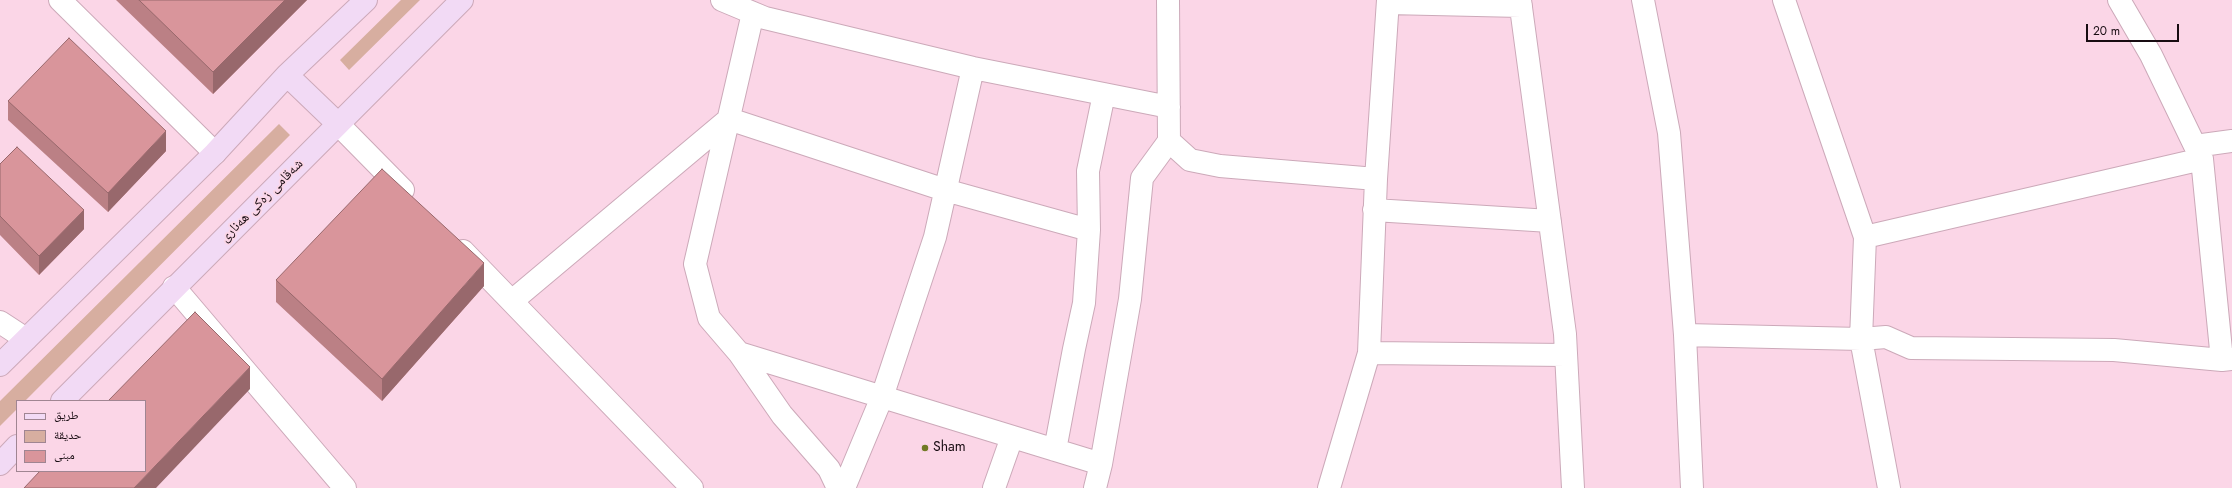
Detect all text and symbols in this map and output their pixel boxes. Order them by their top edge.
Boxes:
scale bar [2088,16,2181,42]
text: 20 m [2093,22,2120,40]
street label: شەقامی زەکی هەناری [217,156,307,246]
legend [16,400,146,472]
text: طريق [54,406,79,424]
text: حديقة [54,426,82,444]
place label: Sham [933,440,966,456]
marker: Sham [920,443,930,453]
text: مبنى [54,446,75,464]

